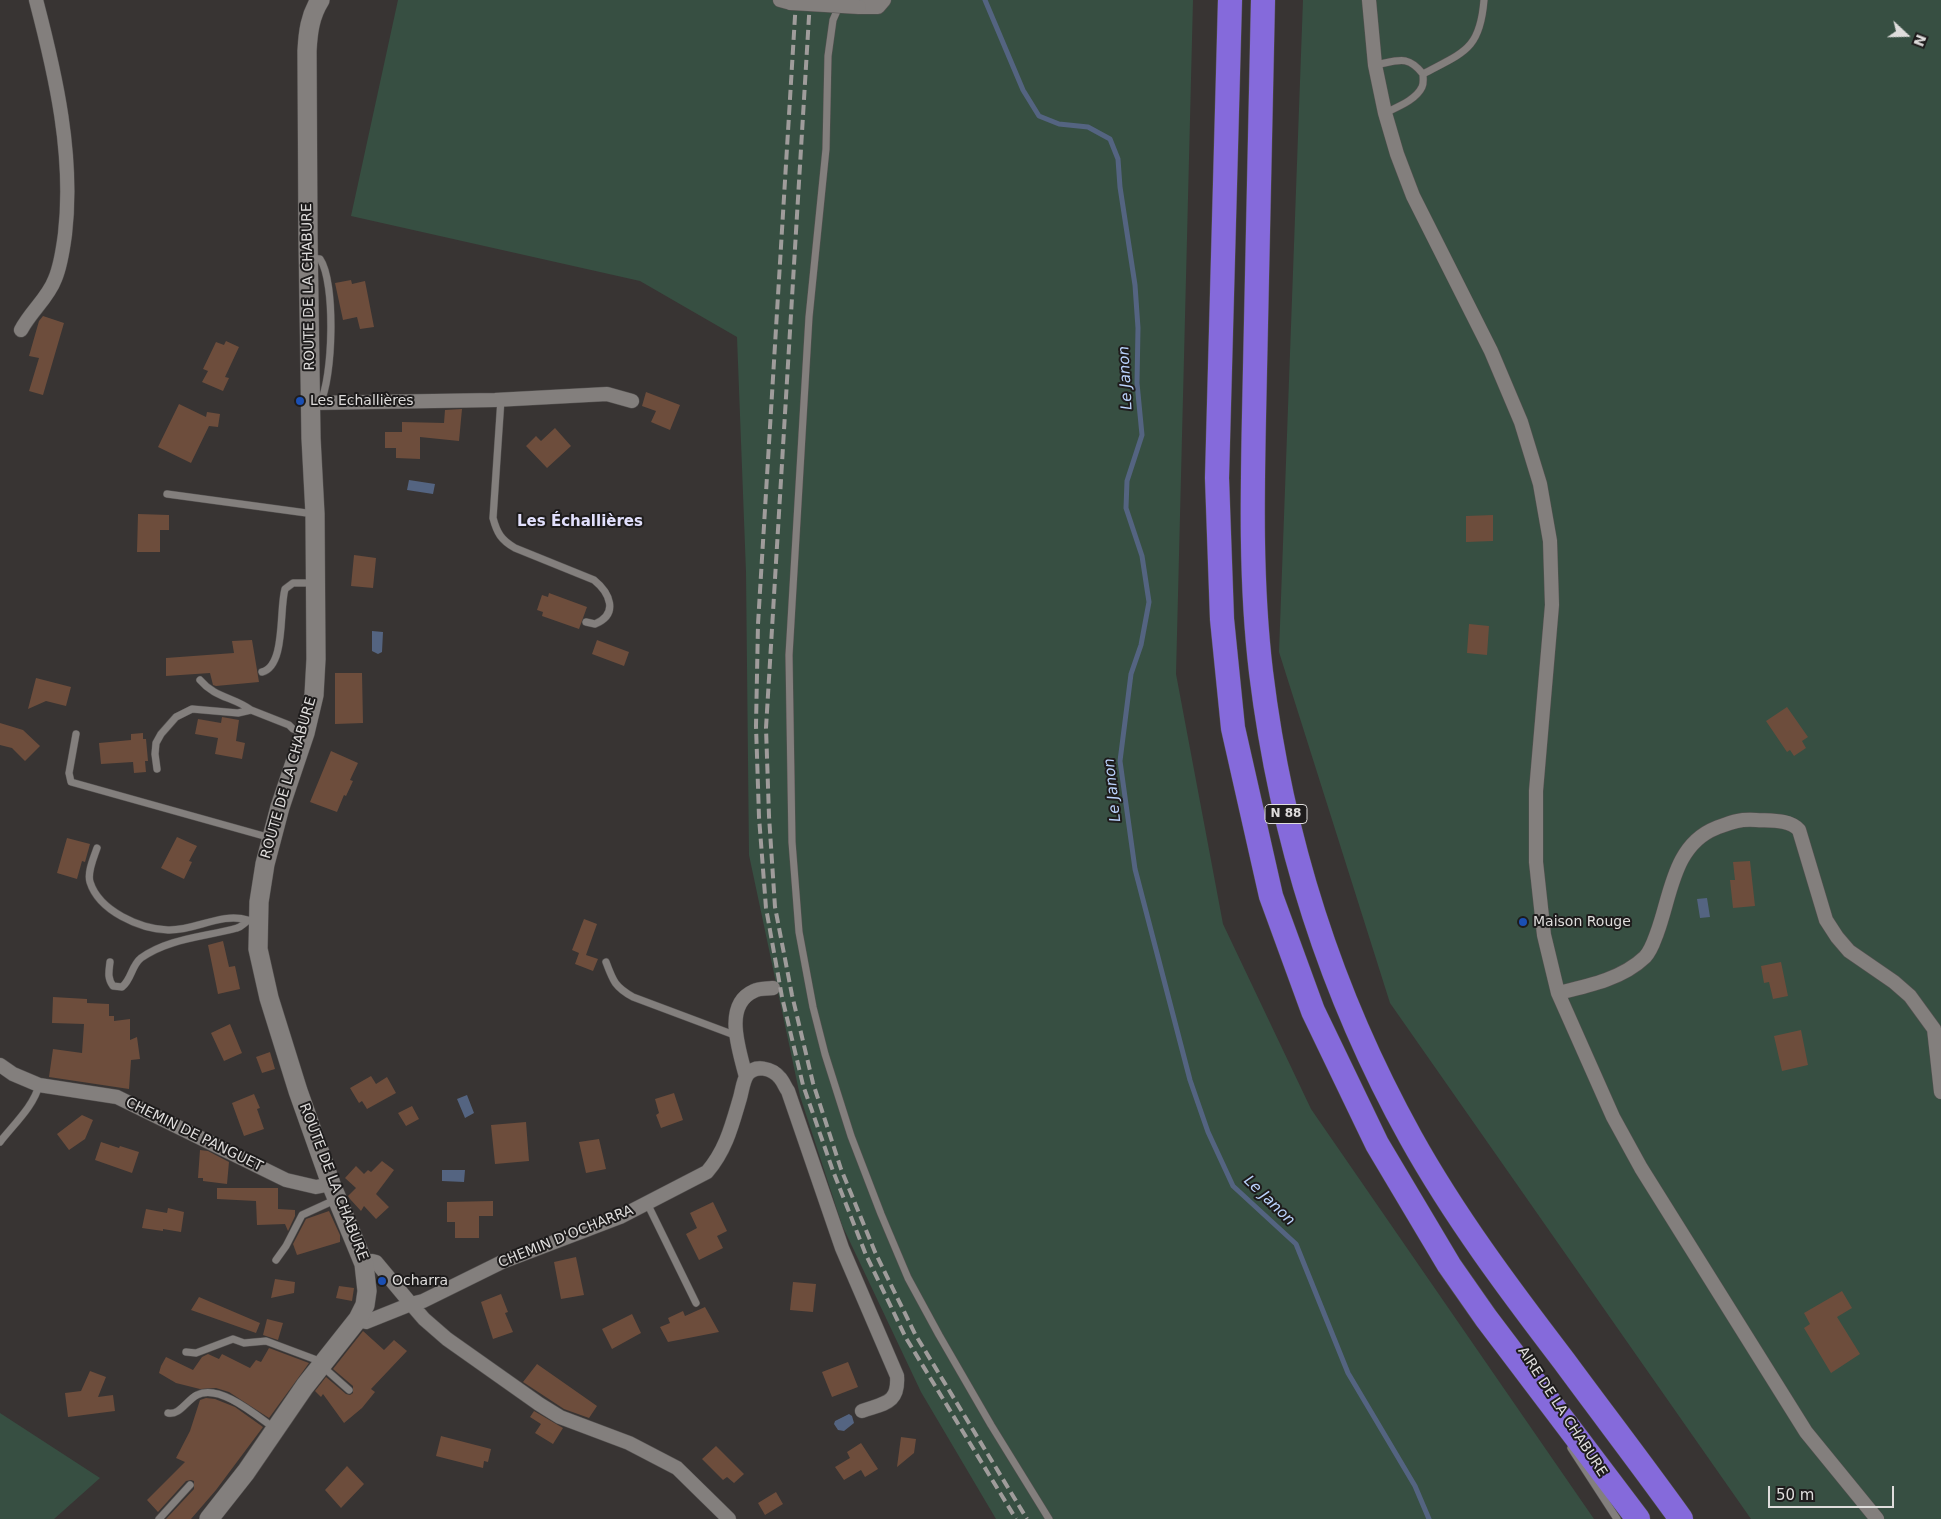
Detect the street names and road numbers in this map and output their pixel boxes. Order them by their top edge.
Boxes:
street label: ROUTE DE LA CHABURE [299,203,319,371]
street label: ROUTE DE LA CHABURE [258,695,320,861]
road number: N 88 [1265,804,1307,824]
street label: CHEMIN DE PANGUET [123,1094,265,1176]
street label: ROUTE DE LA CHABURE [295,1101,371,1263]
street label: CHEMIN D'OCHARRA [496,1202,636,1272]
street label: AIRE DE LA CHABURE [1514,1344,1610,1480]

